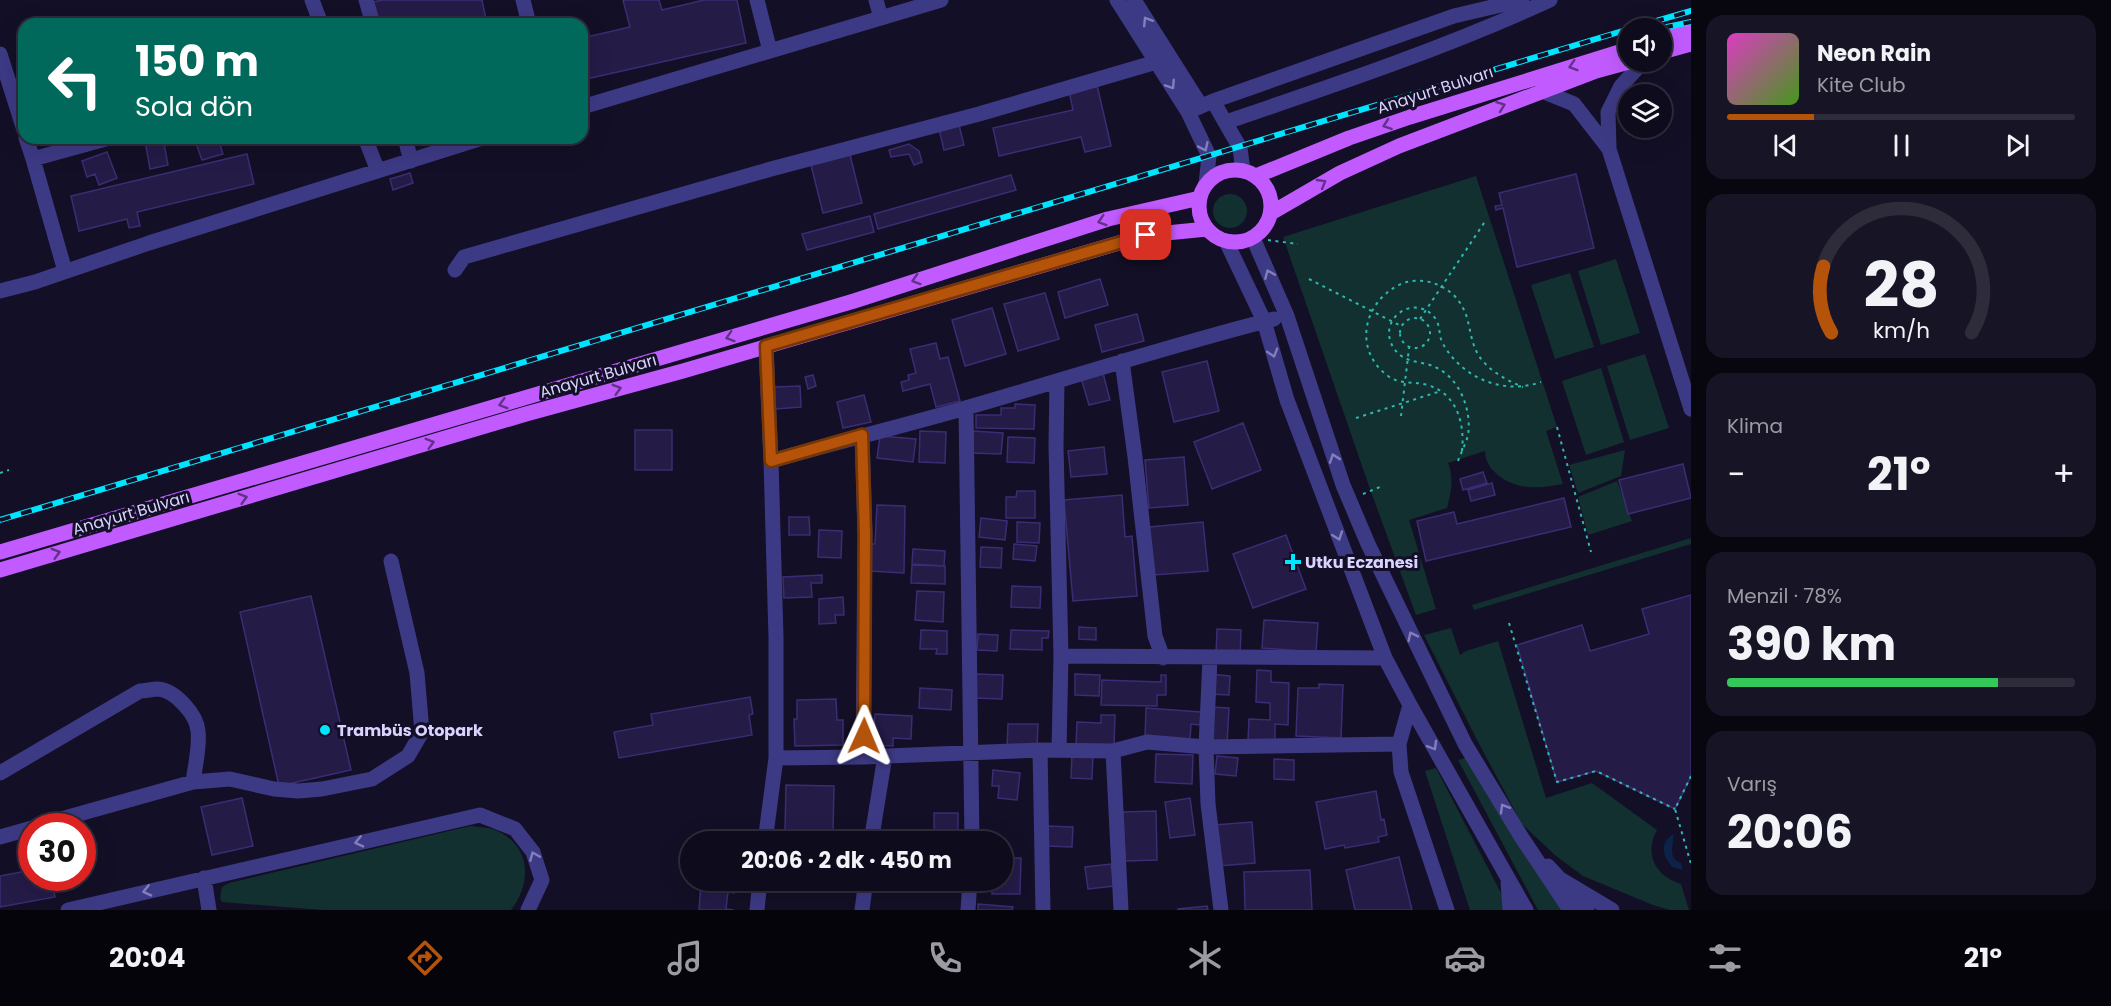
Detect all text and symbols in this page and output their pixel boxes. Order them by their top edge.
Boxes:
one-way arrow [1143,17,1155,27]
map controls [1618,18,1672,138]
button: sound [1618,18,1672,72]
text: 150 m [135,32,259,91]
text: Neon Rain [1817,38,1931,69]
icon: left [36,42,114,120]
one-way arrow [1568,59,1579,71]
street label: Anayurt Bulvarı [1374,60,1496,120]
text: Kite Club [1817,71,1906,99]
one-way arrow [1164,78,1175,89]
button: layers [1618,84,1672,138]
text: Sola dön [135,88,253,125]
one-way arrow [1495,101,1506,114]
one-way arrow [1382,117,1393,130]
icon: previous [1769,129,1802,162]
icon: pause [1885,129,1918,162]
icon: next [2001,129,2034,162]
one-way arrow [1197,140,1209,151]
one-way arrow [1316,179,1326,191]
pin [1120,209,1171,260]
one-way arrow [1097,214,1108,226]
icon: arrive [1129,218,1162,251]
text: 28 [1863,241,1939,329]
one-way arrow [1264,269,1276,280]
one-way arrow [911,273,922,286]
text: km/h [1872,315,1930,346]
one-way arrow [725,330,736,342]
one-way arrow [1266,347,1278,358]
street label: Anayurt Bulvarı [537,348,659,404]
one-way arrow [612,384,622,396]
one-way arrow [498,397,509,409]
text: Klima [1727,412,1783,440]
one-way arrow [424,438,435,450]
text: 21° [1867,443,1931,506]
text: − [1727,451,1745,498]
text: + [2052,451,2075,498]
one-way arrow [1328,453,1341,464]
street label: Anayurt Bulvarı [70,485,192,541]
one-way arrow [237,493,248,505]
one-way arrow [1330,531,1343,541]
one-way arrow [50,548,61,560]
place label: Utku Eczanesi [1305,551,1418,574]
marker: Utku Eczanesi [1286,555,1300,569]
text: Menzil · 78% [1727,582,1842,610]
text: 390 km [1727,613,1896,676]
one-way arrow [1408,632,1419,643]
position arrow [832,704,896,768]
place label: Trambüs Otopark [337,719,483,742]
marker: Trambüs Otopark [318,723,332,737]
one-way arrow [1426,740,1438,750]
text: Varış [1727,770,1777,798]
text: 20:06 [1727,801,1853,864]
one-way arrow [1500,804,1511,814]
speed limit sign: 30 [18,813,96,891]
one-way arrow [355,835,365,848]
text: 20:06 · 2 dk · 450 m [741,845,952,876]
one-way arrow [529,852,541,863]
one-way arrow [142,884,152,897]
icon: directions [404,937,446,979]
icon: music [664,937,706,979]
icon: phone [924,937,966,979]
icon: climate [1184,937,1226,979]
icon: car [1444,937,1486,979]
icon: filters [1704,937,1746,979]
text: 20:04 [109,939,186,976]
text: 21° [1964,939,2002,976]

